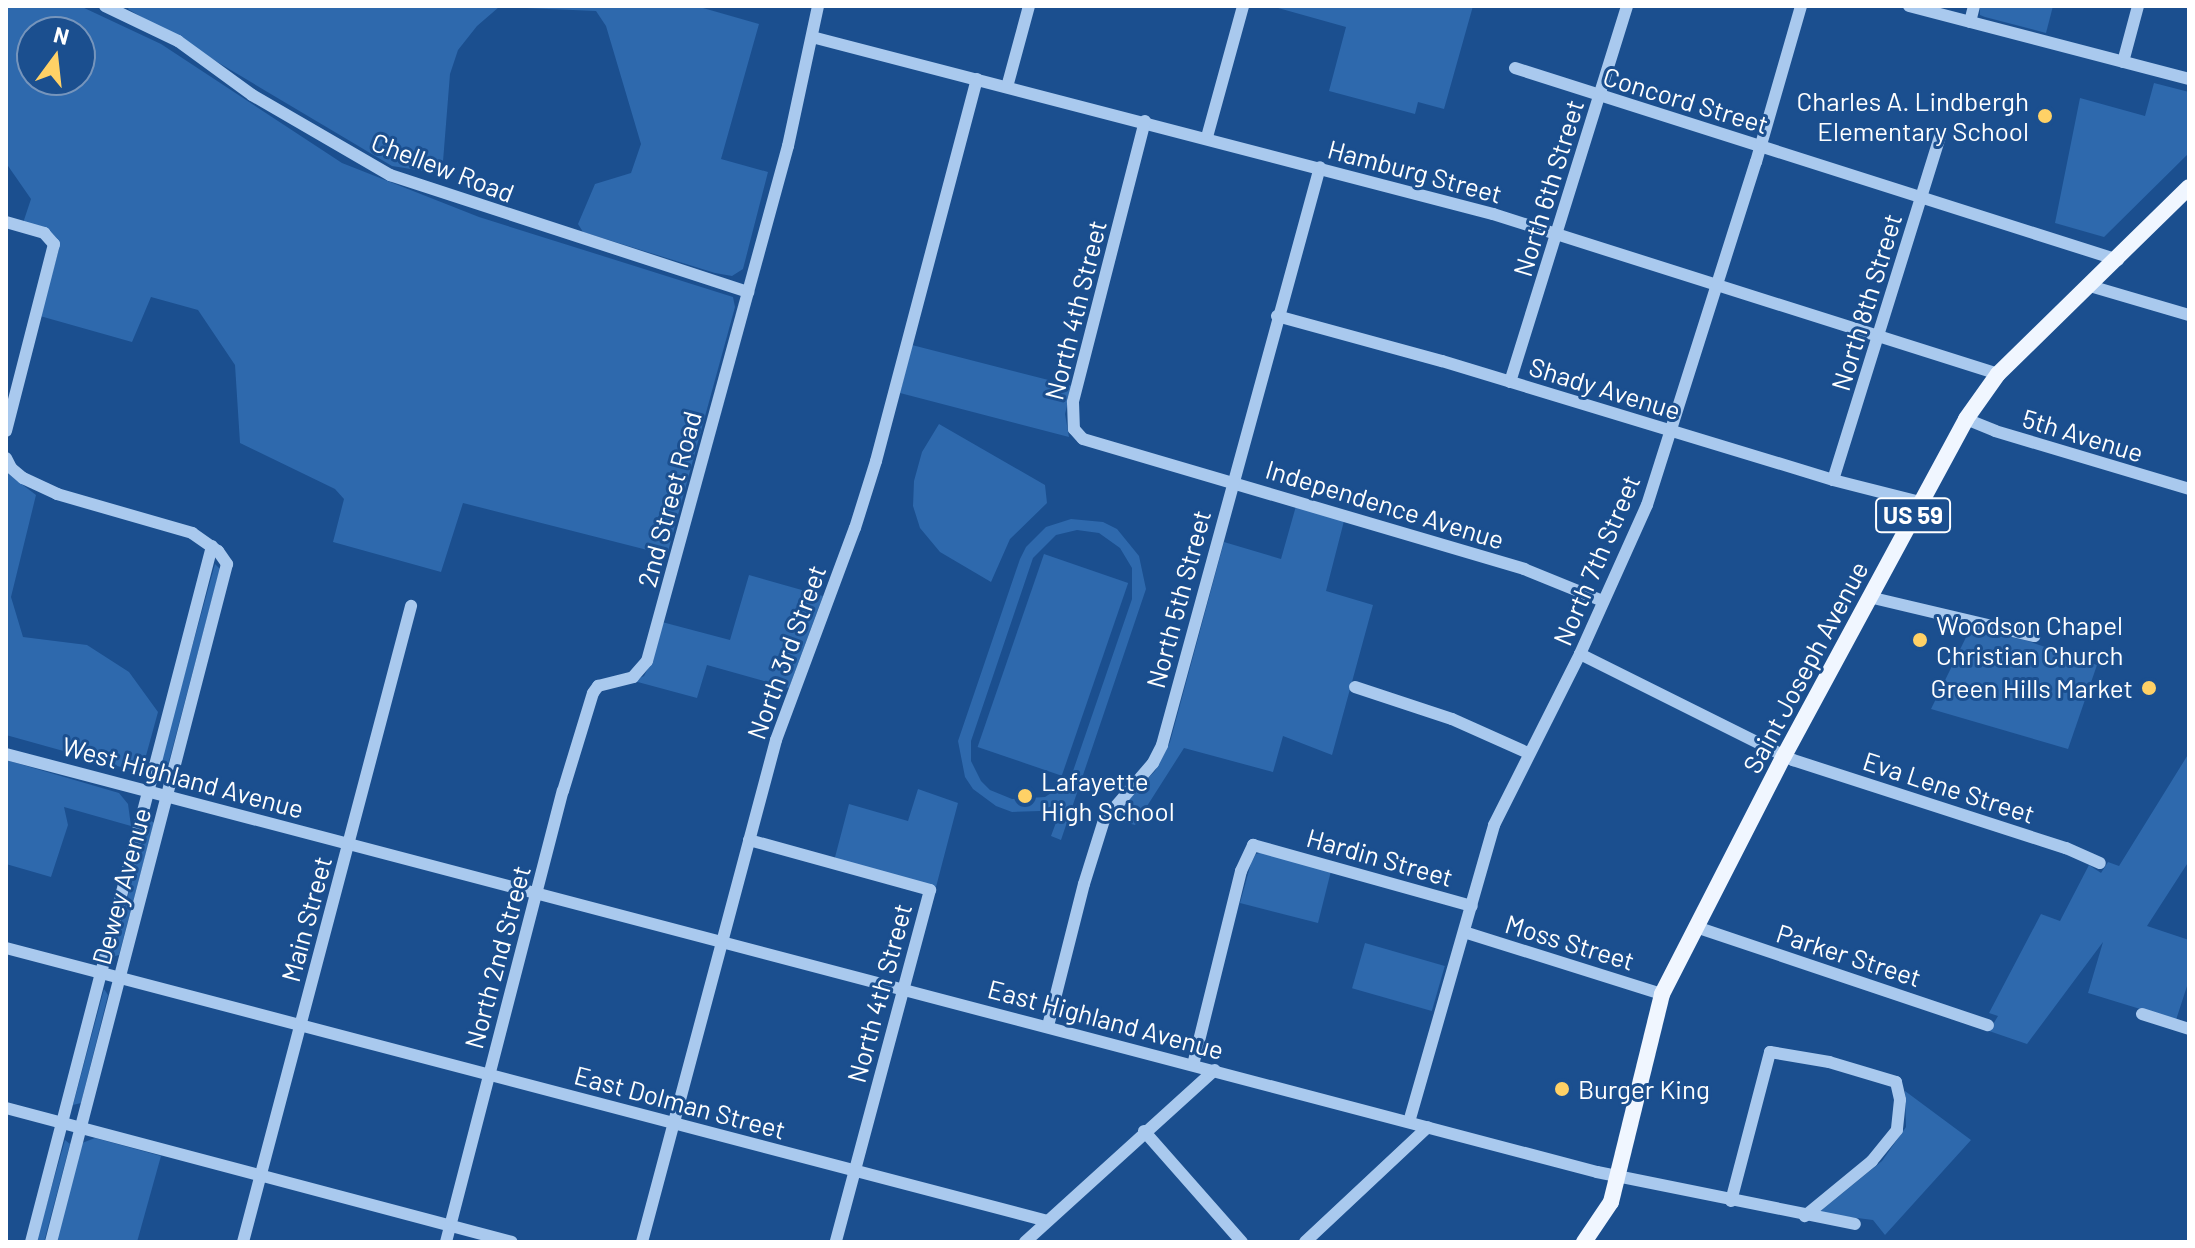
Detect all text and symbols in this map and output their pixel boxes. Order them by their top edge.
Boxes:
north arrow [16,16,96,96]
text: N [51,20,72,49]
street label: Concord Street [1600,60,1772,140]
place label: Charles A. Lindbergh Elementary School [1797,85,2029,146]
street label: North 6th Street [1506,96,1590,280]
marker: Charles A. Lindbergh Elementary School [2036,107,2054,125]
street label: Chellew Road [367,125,519,209]
street label: Hamburg Street [1324,133,1506,209]
street label: North 8th Street [1824,210,1908,394]
street label: North 4th Street [1038,217,1112,403]
street label: Shady Avenue [1526,350,1684,426]
street label: 5th Avenue [2019,402,2147,468]
street label: 2nd Street Road [631,408,707,590]
street label: Independence Avenue [1262,453,1508,555]
street label: North 7th Street [1546,470,1646,650]
road number: US 59 [1875,495,1951,535]
street label: North 5th Street [1139,506,1217,692]
street label: Saint Joseph Avenue [1736,556,1874,778]
street label: North 3rd Street [740,561,832,743]
place label: Woodson Chapel Christian Church [1936,609,2124,670]
marker: Woodson Chapel Christian Church [1911,631,1929,649]
place label: Green Hills Market [1930,672,2133,704]
marker: Green Hills Market [2140,679,2158,697]
street label: West Highland Avenue [59,730,307,824]
street label: Eva Lene Street [1859,745,2039,829]
place label: Lafayette High School [1041,765,1175,826]
marker: Lafayette High School [1016,787,1034,805]
street label: Dewey Avenue [85,804,157,968]
street label: Hardin Street [1303,821,1457,893]
street label: Main Street [274,853,338,985]
street label: North 2nd Street [458,862,536,1052]
street label: North 4th Street [840,900,918,1086]
street label: Moss Street [1502,908,1638,976]
street label: Parker Street [1773,917,1925,993]
street label: East Highland Avenue [985,973,1227,1065]
street label: East Dolman Street [571,1059,789,1145]
place label: Burger King [1578,1073,1710,1105]
marker: Burger King [1553,1080,1571,1098]

